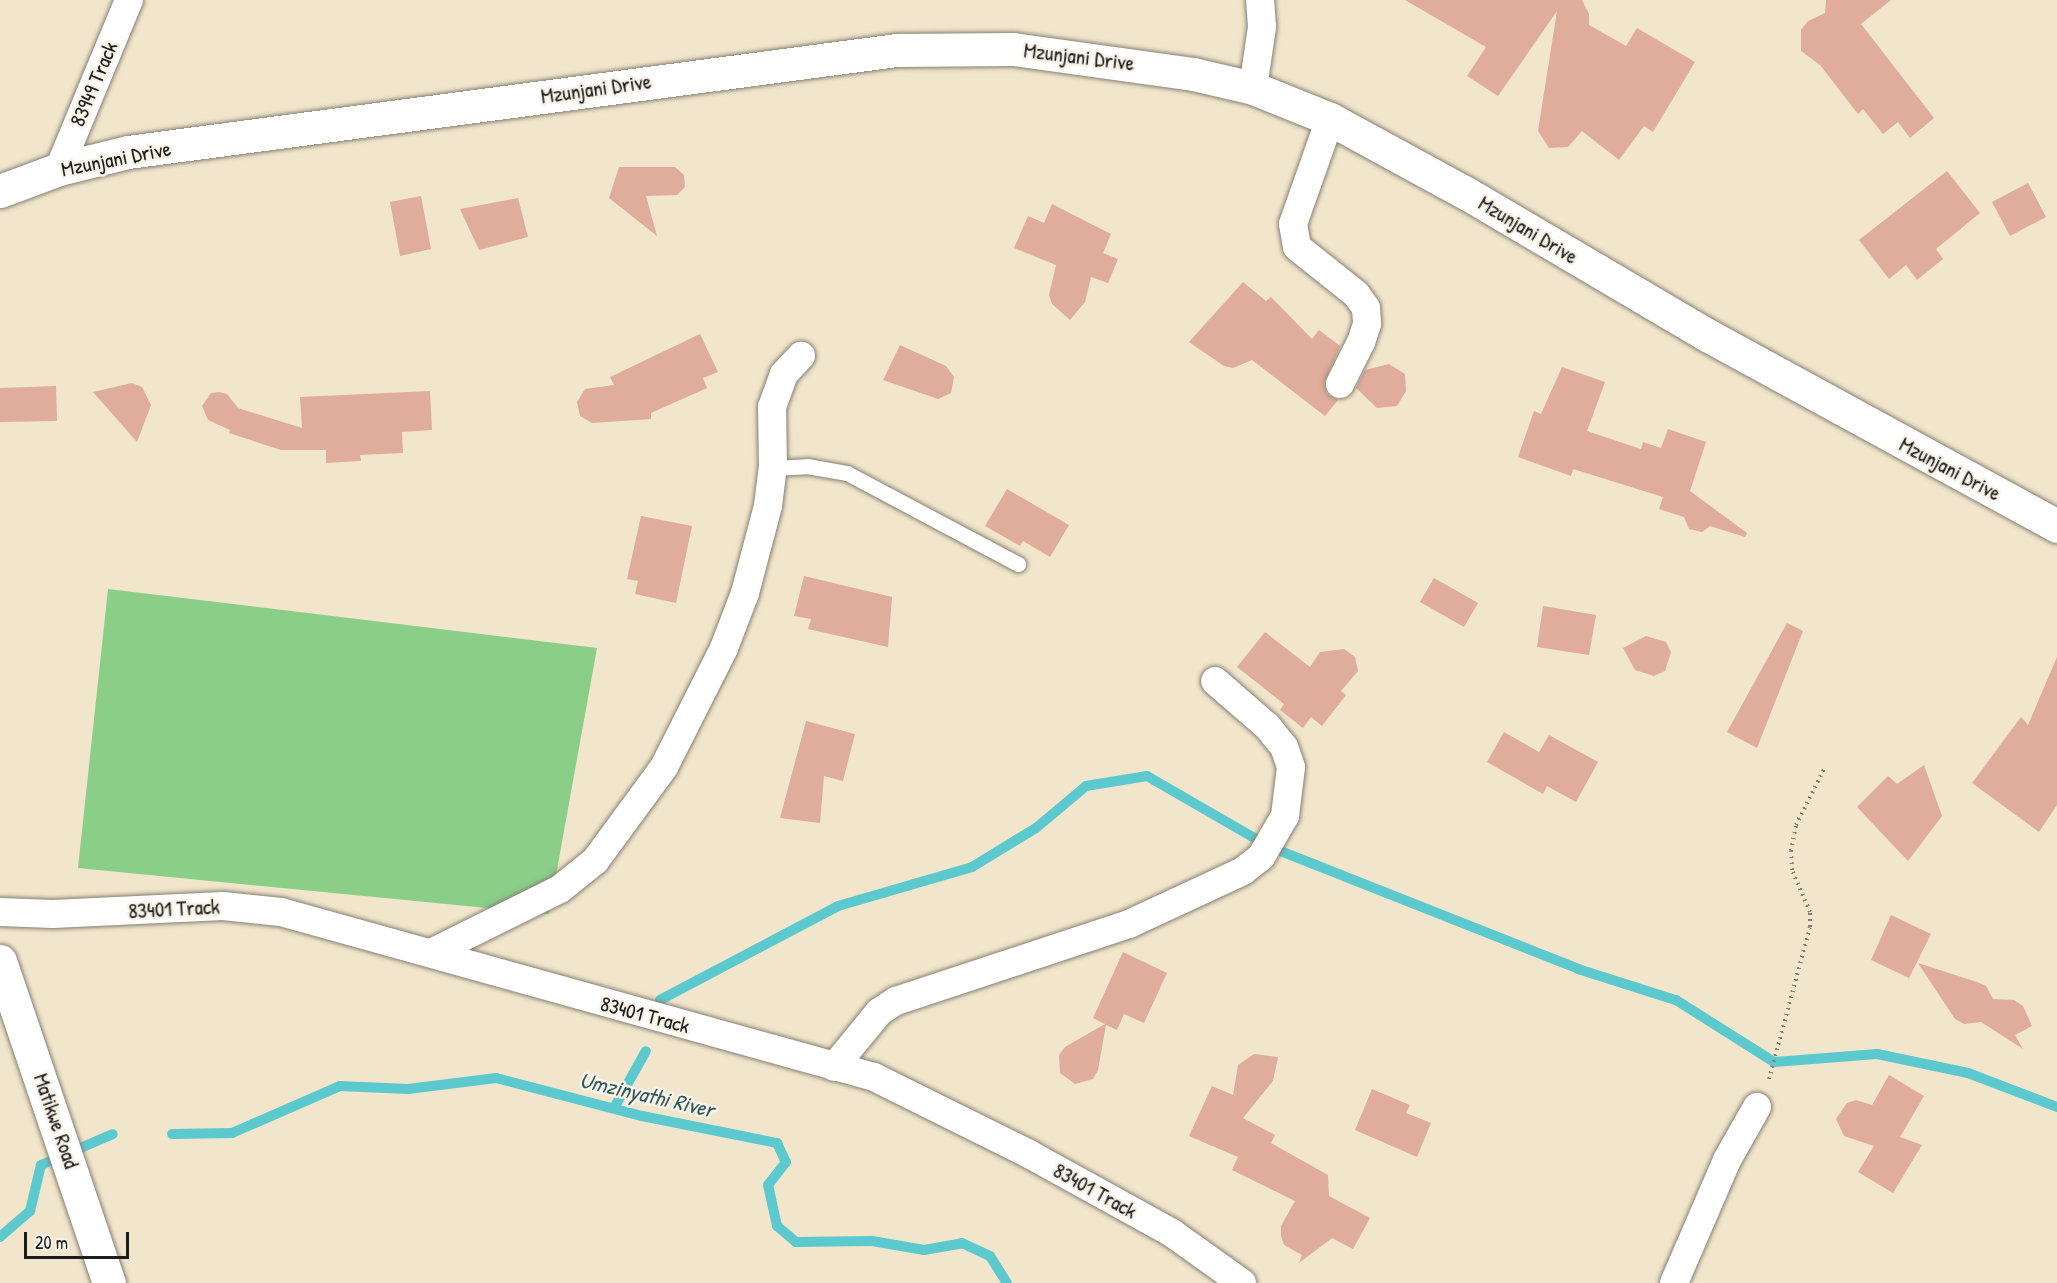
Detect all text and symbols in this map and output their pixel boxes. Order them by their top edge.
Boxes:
street label: 83949 Track [65,38,123,130]
street label: Mzunjani Drive [1022,38,1136,76]
street label: Mzunjani Drive [539,69,653,109]
street label: Mzunjani Drive [59,136,173,182]
street label: Mzunjani Drive [1474,191,1582,269]
street label: Mzunjani Drive [1895,432,2005,506]
street label: 83401 Track [128,894,220,924]
street label: 83401 Track [598,991,692,1039]
water label: Umzinyathi River [577,1067,717,1123]
street label: Matikwe Road [28,1070,84,1172]
street label: 83401 Track [1049,1158,1141,1224]
scale bar [27,1220,132,1258]
text: 20 m [35,1230,68,1255]

